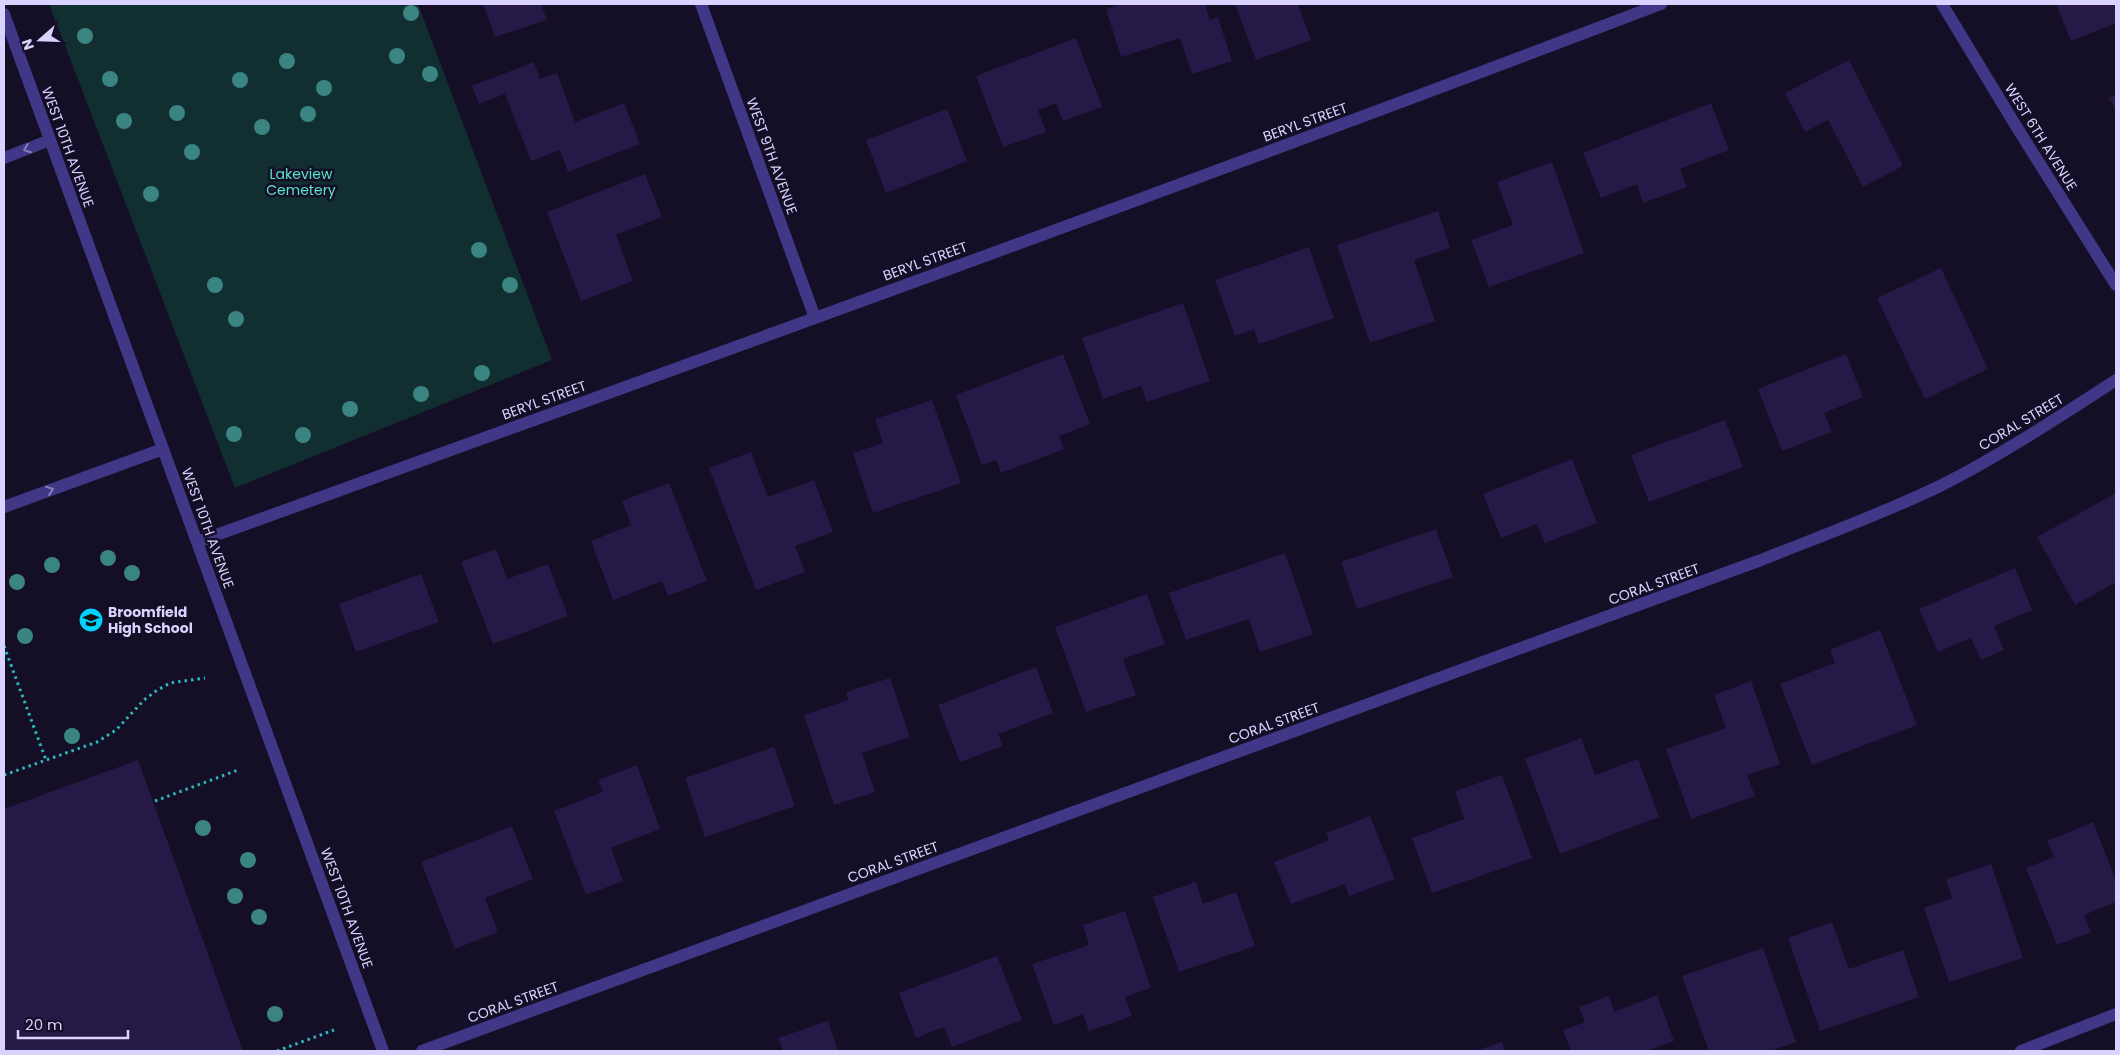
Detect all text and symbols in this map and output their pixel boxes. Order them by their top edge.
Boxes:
north arrow [15,15,65,65]
text: N [17,36,39,53]
street label: WEST 6TH AVENUE [2000,80,2082,194]
street label: WEST 10TH AVENUE [37,84,99,210]
street label: WEST 9TH AVENUE [742,95,802,217]
street label: BERYL STREET [1260,97,1350,147]
one-way arrow [23,143,32,153]
park label: Lakeview Cemetery [266,164,336,200]
street label: BERYL STREET [880,236,970,286]
street label: BERYL STREET [499,375,589,425]
street label: CORAL STREET [1975,389,2068,455]
street label: WEST 10TH AVENUE [177,465,239,591]
one-way arrow [45,486,53,496]
street label: CORAL STREET [1606,558,1703,610]
place label: Broomfield High School [108,602,193,638]
school or university icon: Broomfield High School [78,607,104,633]
street label: CORAL STREET [1226,697,1323,749]
street label: CORAL STREET [845,836,942,888]
street label: WEST 10TH AVENUE [316,845,378,971]
street label: CORAL STREET [465,976,562,1028]
scale bar [18,1008,128,1040]
text: 20 m [25,1014,63,1035]

